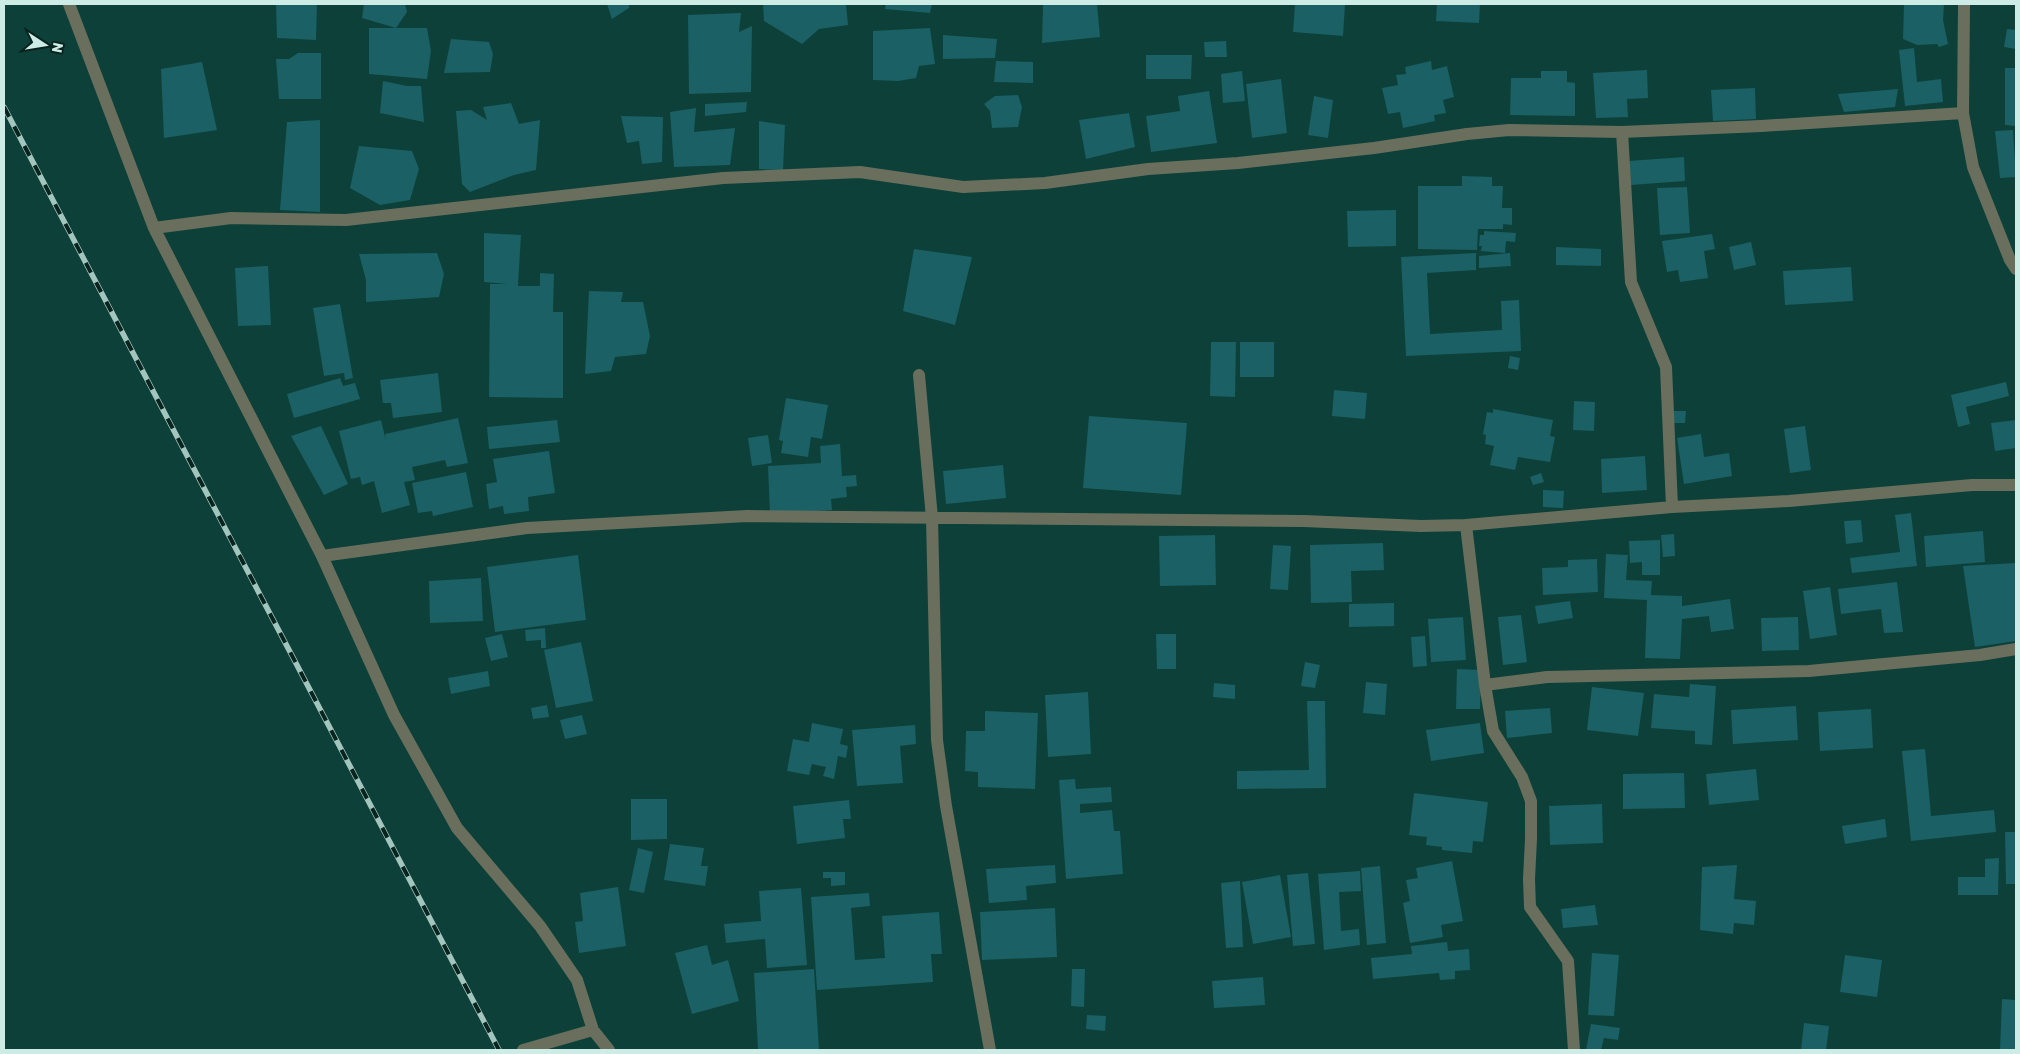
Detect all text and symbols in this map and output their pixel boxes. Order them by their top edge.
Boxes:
north arrow [20,20,70,70]
text: N [48,41,67,54]

